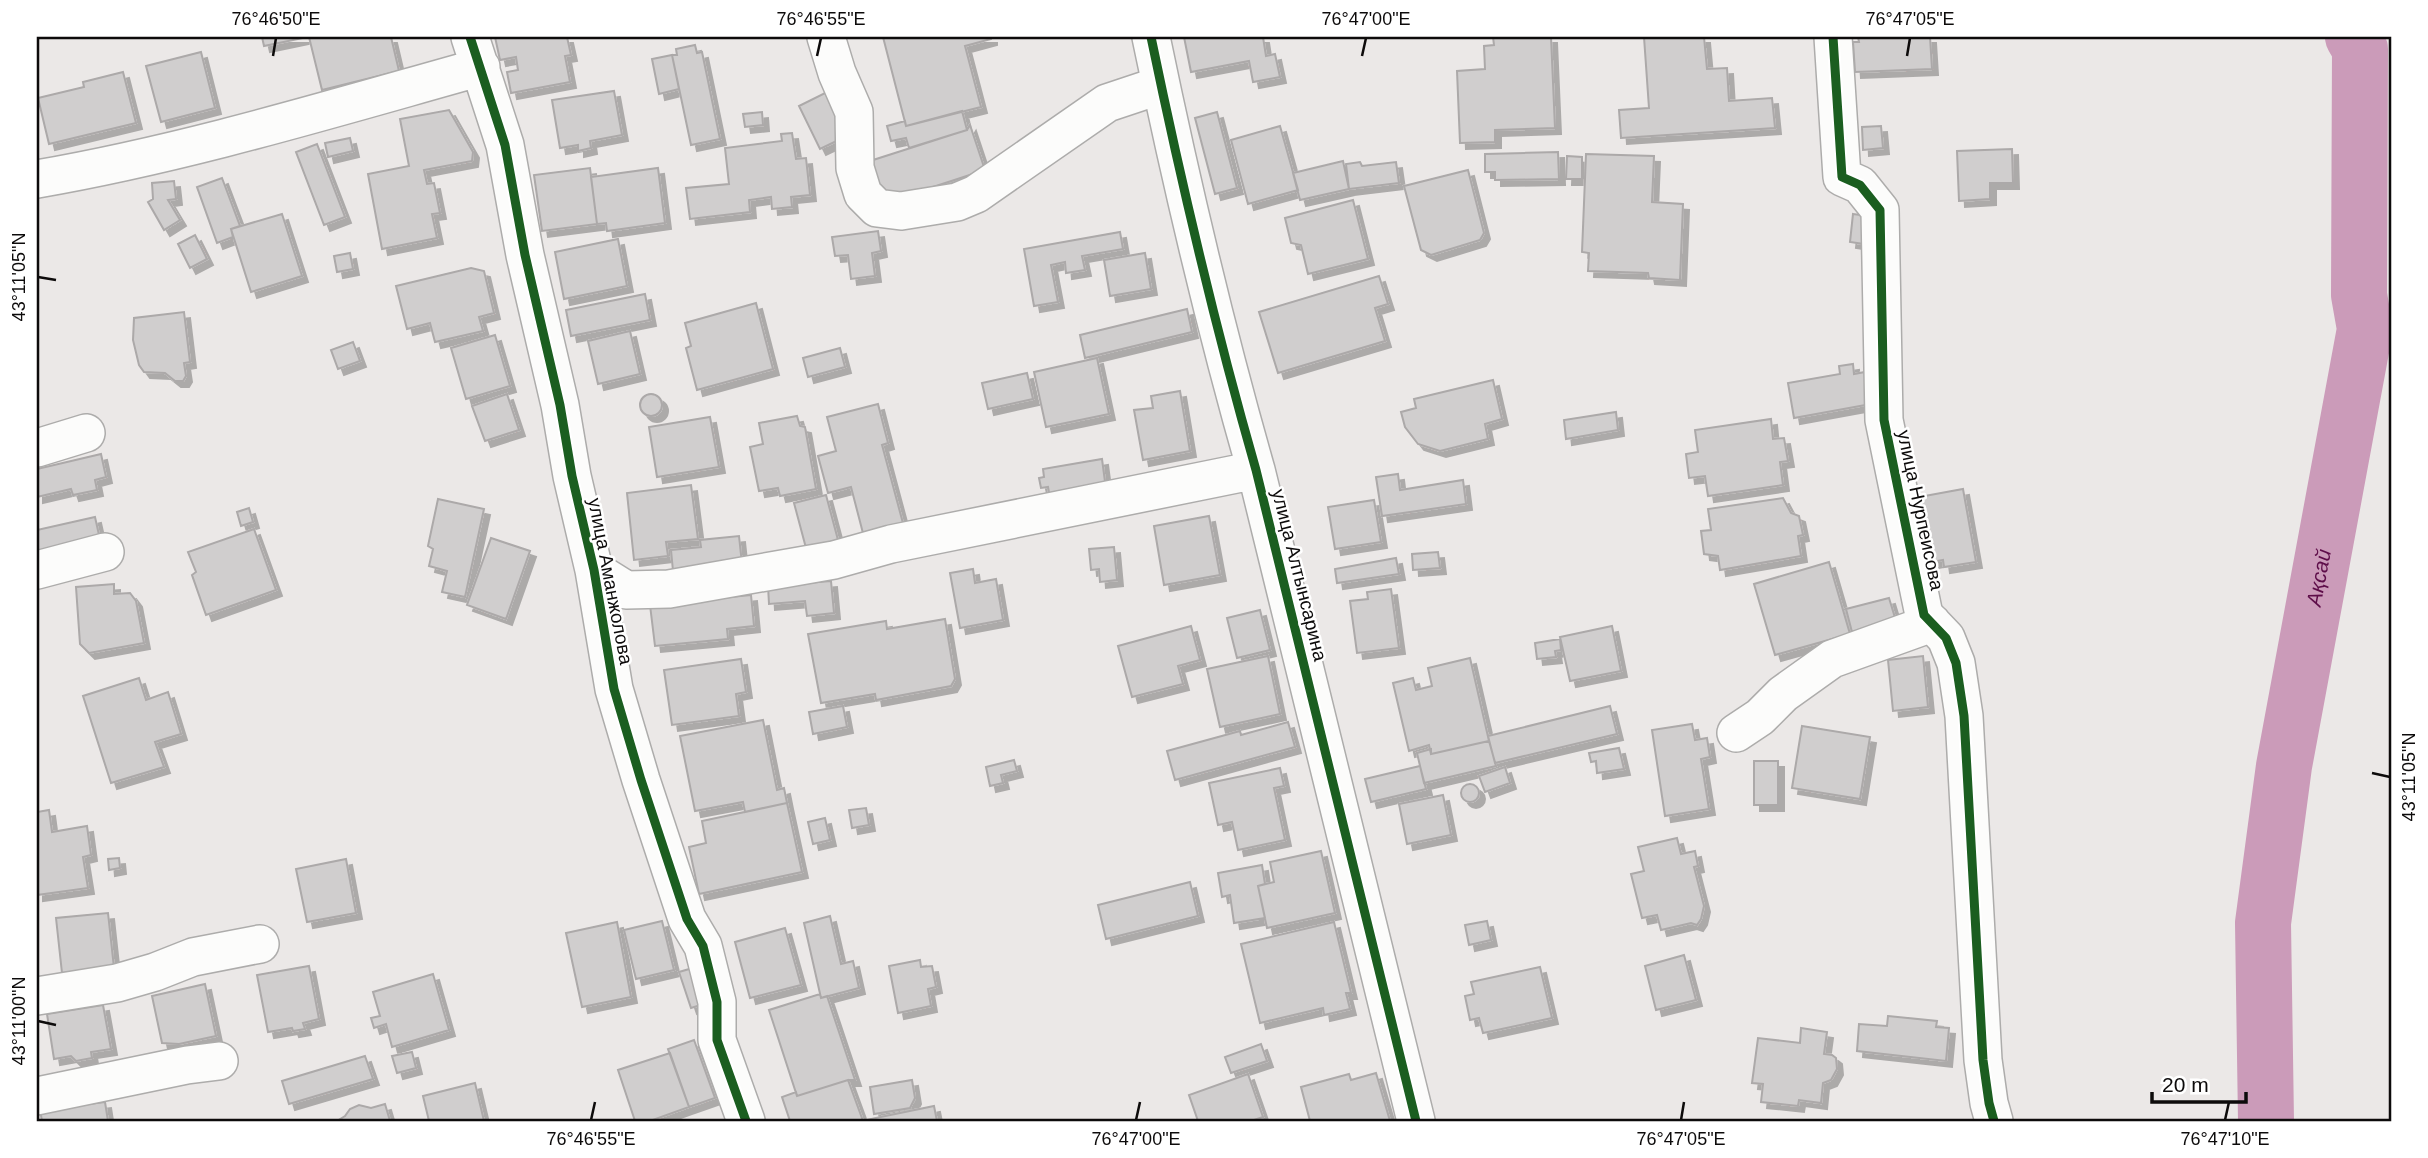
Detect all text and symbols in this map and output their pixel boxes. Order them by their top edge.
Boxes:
text: 76°46'50"E [231,9,321,29]
text: 76°46'55"E [776,9,866,29]
text: 76°47'00"E [1321,9,1411,29]
text: 76°47'05"E [1865,9,1955,29]
text: 43°11'05"N [9,233,29,321]
street label: улица Нурпеисова [1893,428,1948,593]
street label: улица Алтынсарина [1268,487,1331,664]
street label: улица Аманжолова [584,496,637,667]
water label: Ақсай [2301,547,2335,610]
text: 43°11'05"N [2399,733,2419,821]
text: 43°11'00"N [9,977,29,1065]
scale bar [2152,1060,2246,1104]
text: 20 m [2162,1073,2209,1096]
text: 76°46'55"E [546,1129,636,1149]
text: 76°47'00"E [1091,1129,1181,1149]
text: 76°47'05"E [1636,1129,1726,1149]
text: 76°47'10"E [2180,1129,2270,1149]

